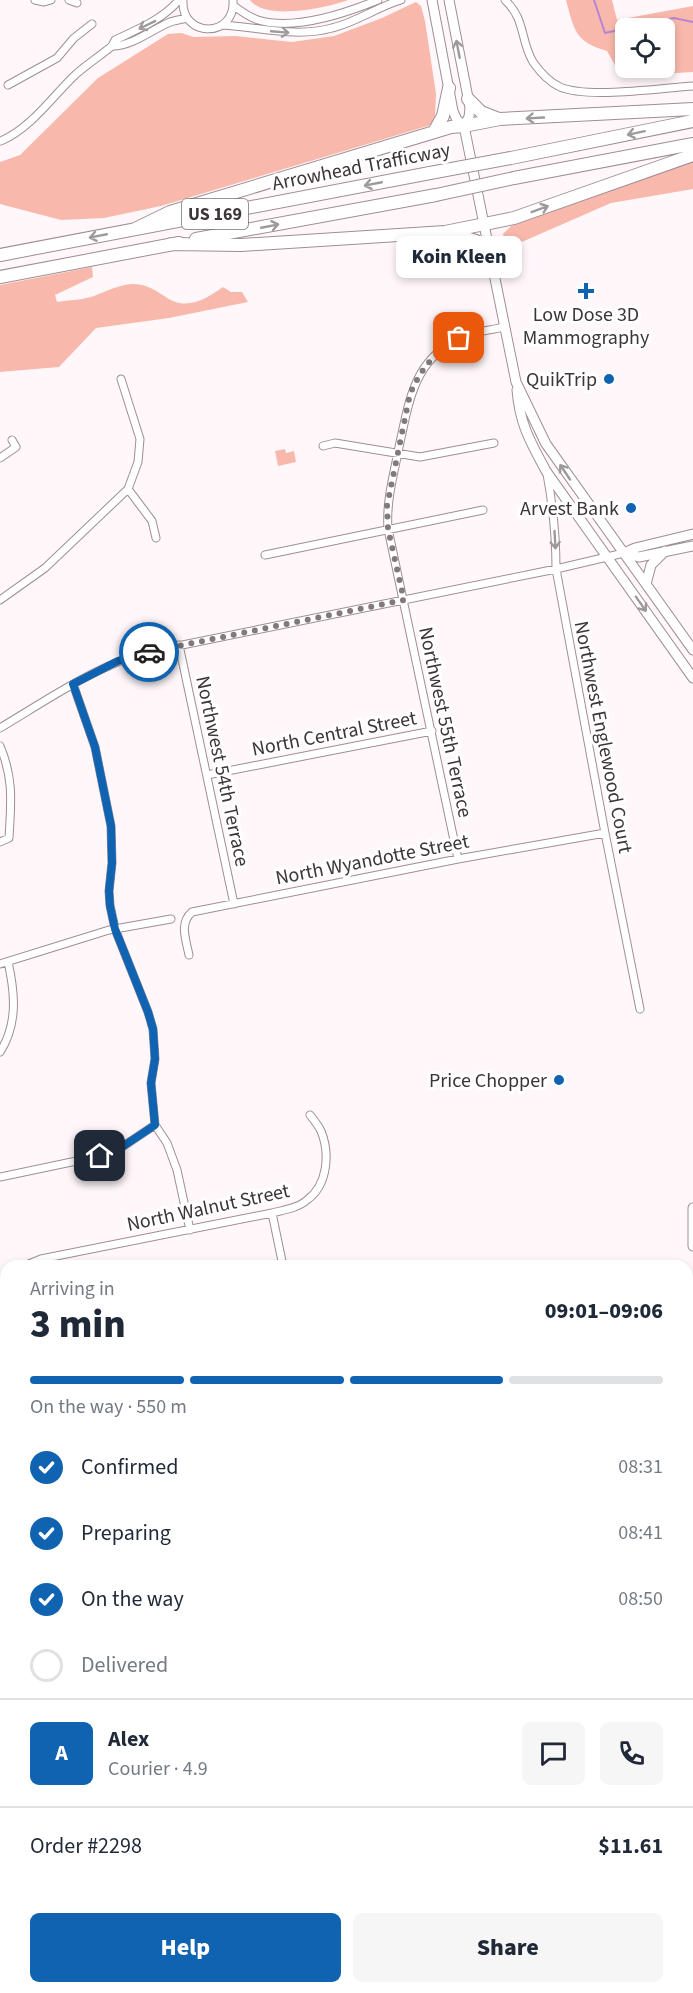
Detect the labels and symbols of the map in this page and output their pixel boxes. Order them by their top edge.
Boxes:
one-way arrow [138,20,156,31]
one-way arrow [270,26,290,37]
one-way arrow [452,40,463,60]
one-way arrow [525,112,545,123]
one-way arrow [626,128,646,139]
street label: Arrowhead Trafficway [270,136,453,198]
one-way arrow [363,179,383,190]
road number: US 169 [182,199,248,229]
one-way arrow [530,202,549,213]
one-way arrow [259,220,279,231]
one-way arrow [89,231,109,242]
callout: Koin Kleen [396,236,522,278]
marker: Low Dose 3D Mammography [577,282,595,300]
place label: Low Dose 3D Mammography [523,301,650,352]
pin [433,312,484,363]
place label: QuikTrip [526,366,597,394]
marker: QuikTrip [602,372,616,386]
one-way arrow [559,464,571,480]
place label: Arvest Bank [520,495,619,523]
marker: Arvest Bank [624,501,638,515]
one-way arrow [550,530,561,550]
one-way arrow [635,596,647,612]
street label: Northwest Englewood Court [567,619,639,856]
courier [119,622,179,682]
street label: Northwest 55th Terrace [411,624,479,820]
street label: Northwest 54th Terrace [188,673,256,869]
street label: North Central Street [249,704,419,764]
street label: North Wyandotte Street [273,827,472,892]
place label: Price Chopper [429,1067,547,1095]
marker: Price Chopper [552,1073,566,1087]
pin [74,1130,125,1181]
street label: North Walnut Street [124,1177,292,1239]

